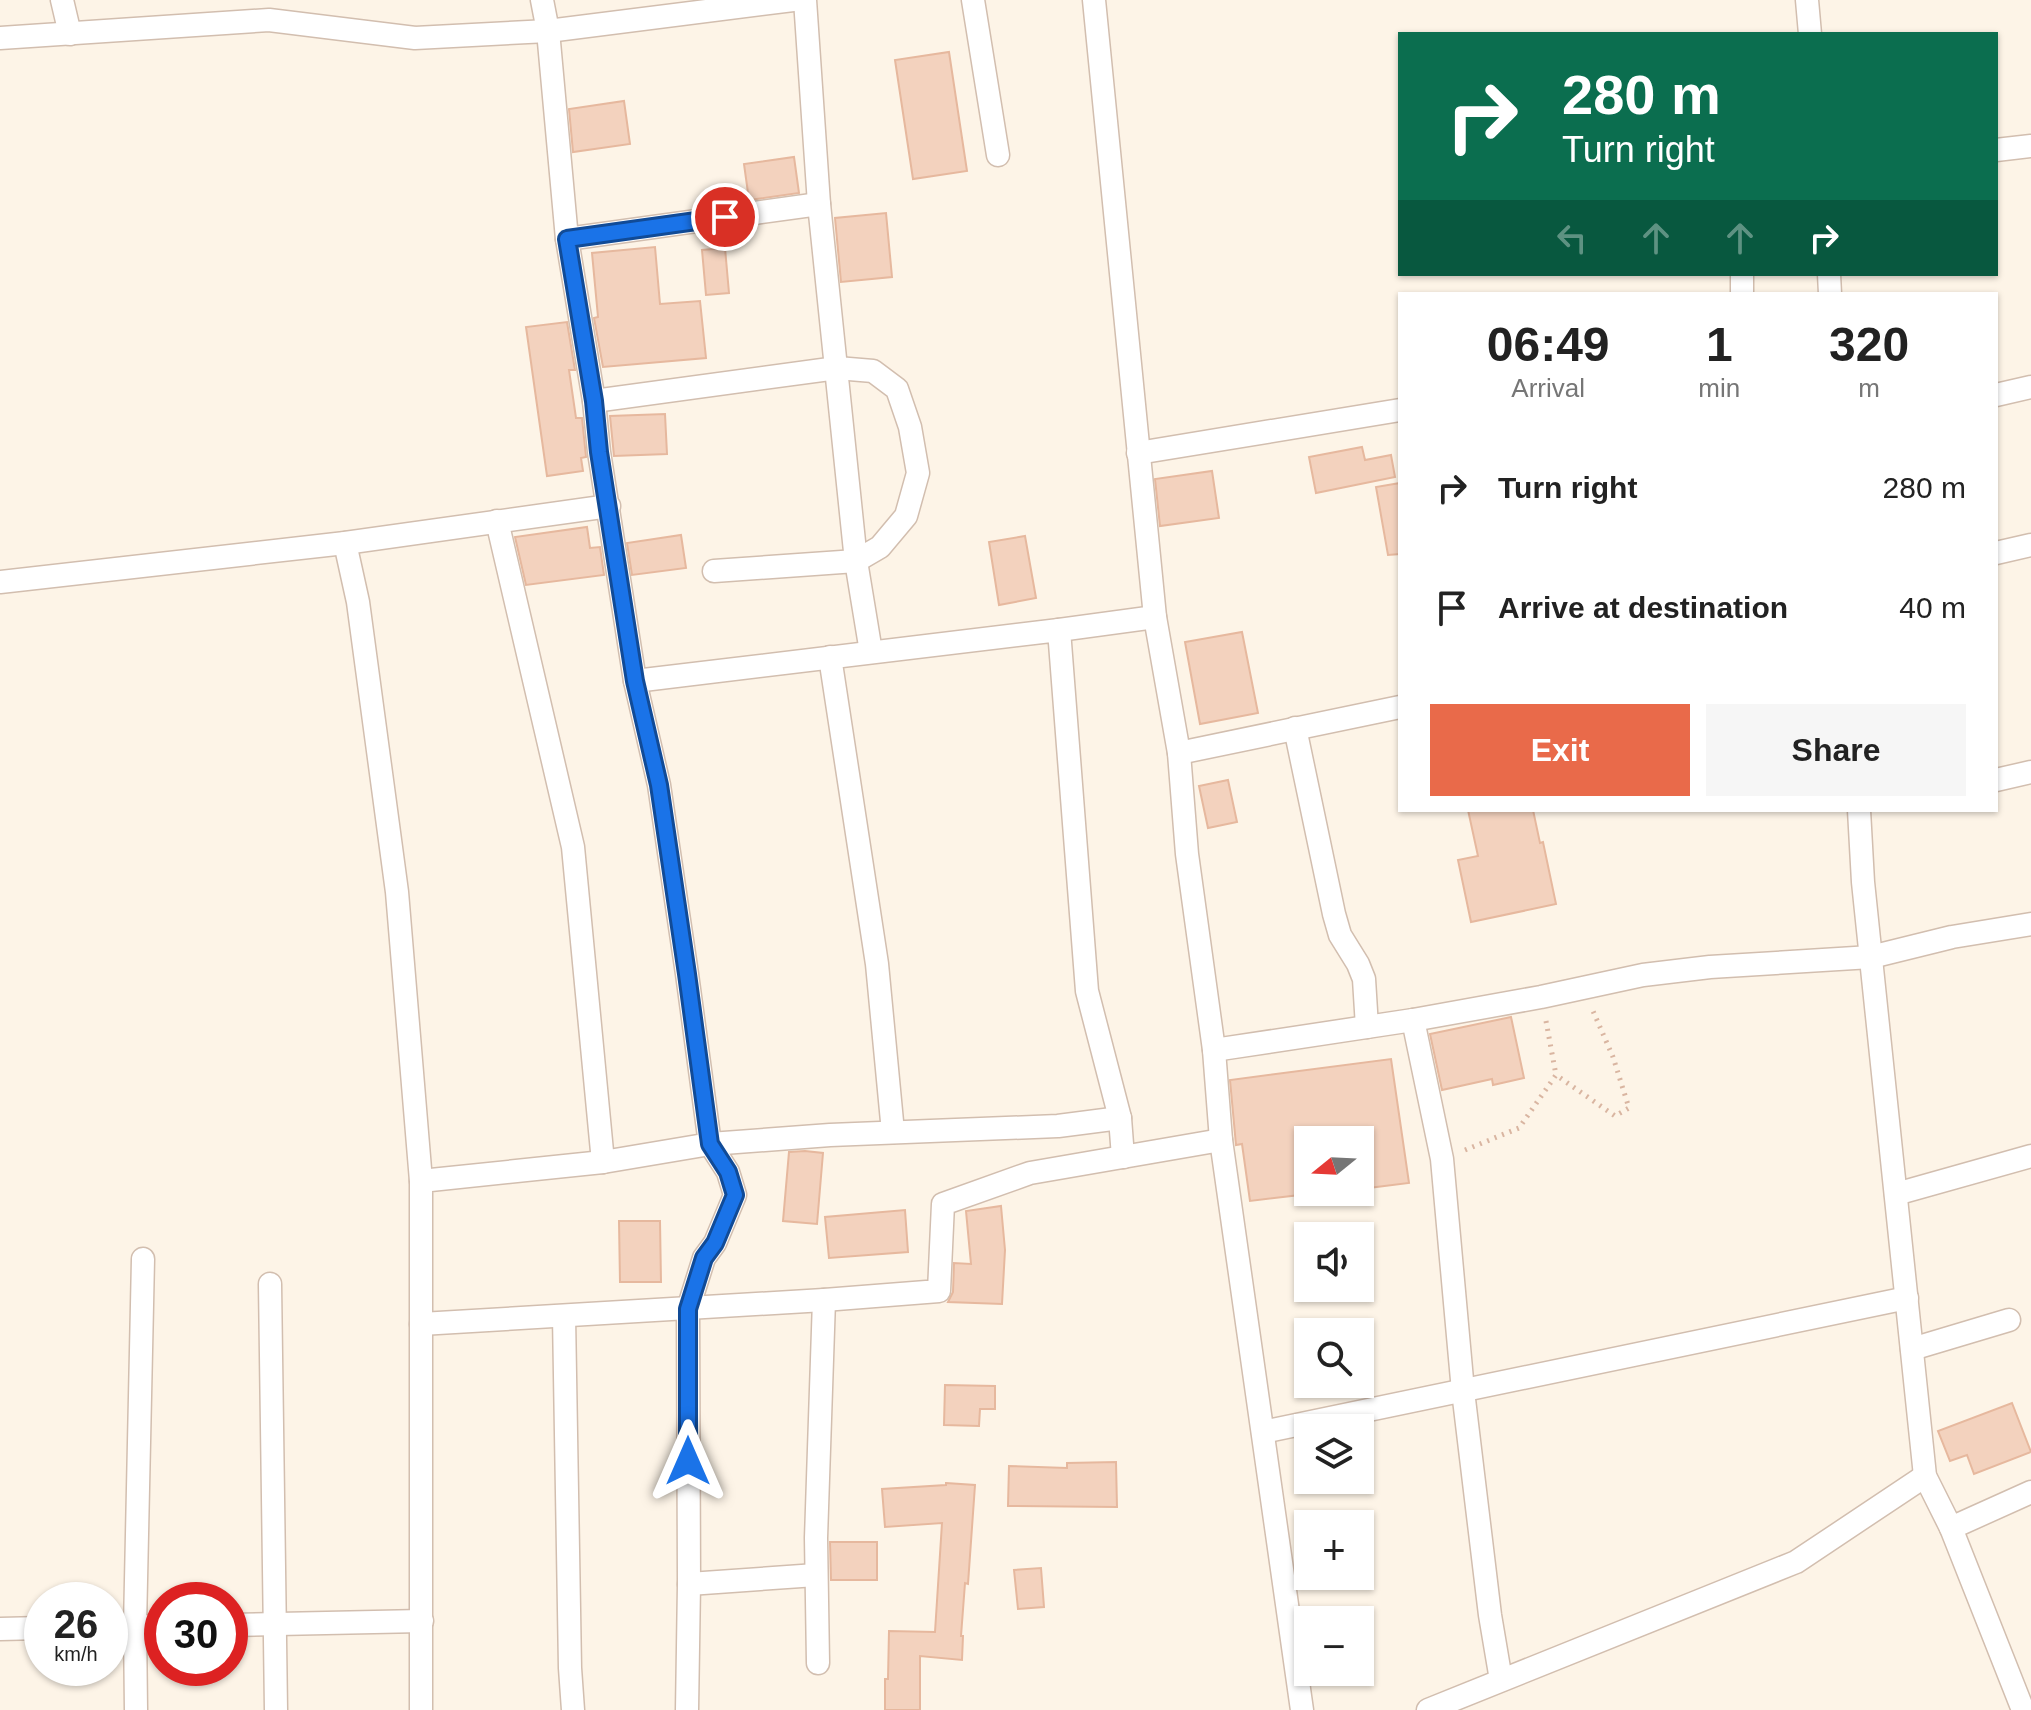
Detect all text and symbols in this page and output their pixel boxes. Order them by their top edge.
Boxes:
text: 280 m [1562,63,1721,126]
icon: right [1430,64,1534,168]
text: Turn right [1562,129,1715,170]
pin [691,183,759,251]
icon: arrive [703,195,747,239]
icon: left [1550,216,1594,260]
icon: ahead [1634,216,1678,260]
icon: ahead [1718,216,1762,260]
icon: right [1802,216,1846,260]
text: 06:49 [1487,318,1610,371]
text: 1 [1706,318,1733,371]
text: 320 [1829,318,1909,371]
text: Arrival [1511,373,1585,403]
text: min [1698,373,1740,403]
text: m [1858,373,1880,403]
icon: right [1430,466,1474,510]
text: Turn right [1498,471,1637,504]
text: 280 m [1883,471,1966,504]
icon: arrive [1430,586,1474,630]
text: Arrive at destination [1498,591,1788,624]
text: 40 m [1899,591,1966,624]
button: Exit [1430,704,1690,796]
button: Share [1706,704,1966,796]
north arrow [1294,1126,1374,1206]
map controls [1294,1126,1374,1686]
button: sound [1294,1222,1374,1302]
button: search [1294,1318,1374,1398]
button: layers [1294,1414,1374,1494]
position arrow [646,1419,730,1503]
button: + [1294,1510,1374,1590]
speed limit sign: 30 [144,1582,248,1686]
text: 26 [54,1602,98,1646]
button: − [1294,1606,1374,1686]
text: km/h [54,1643,98,1665]

